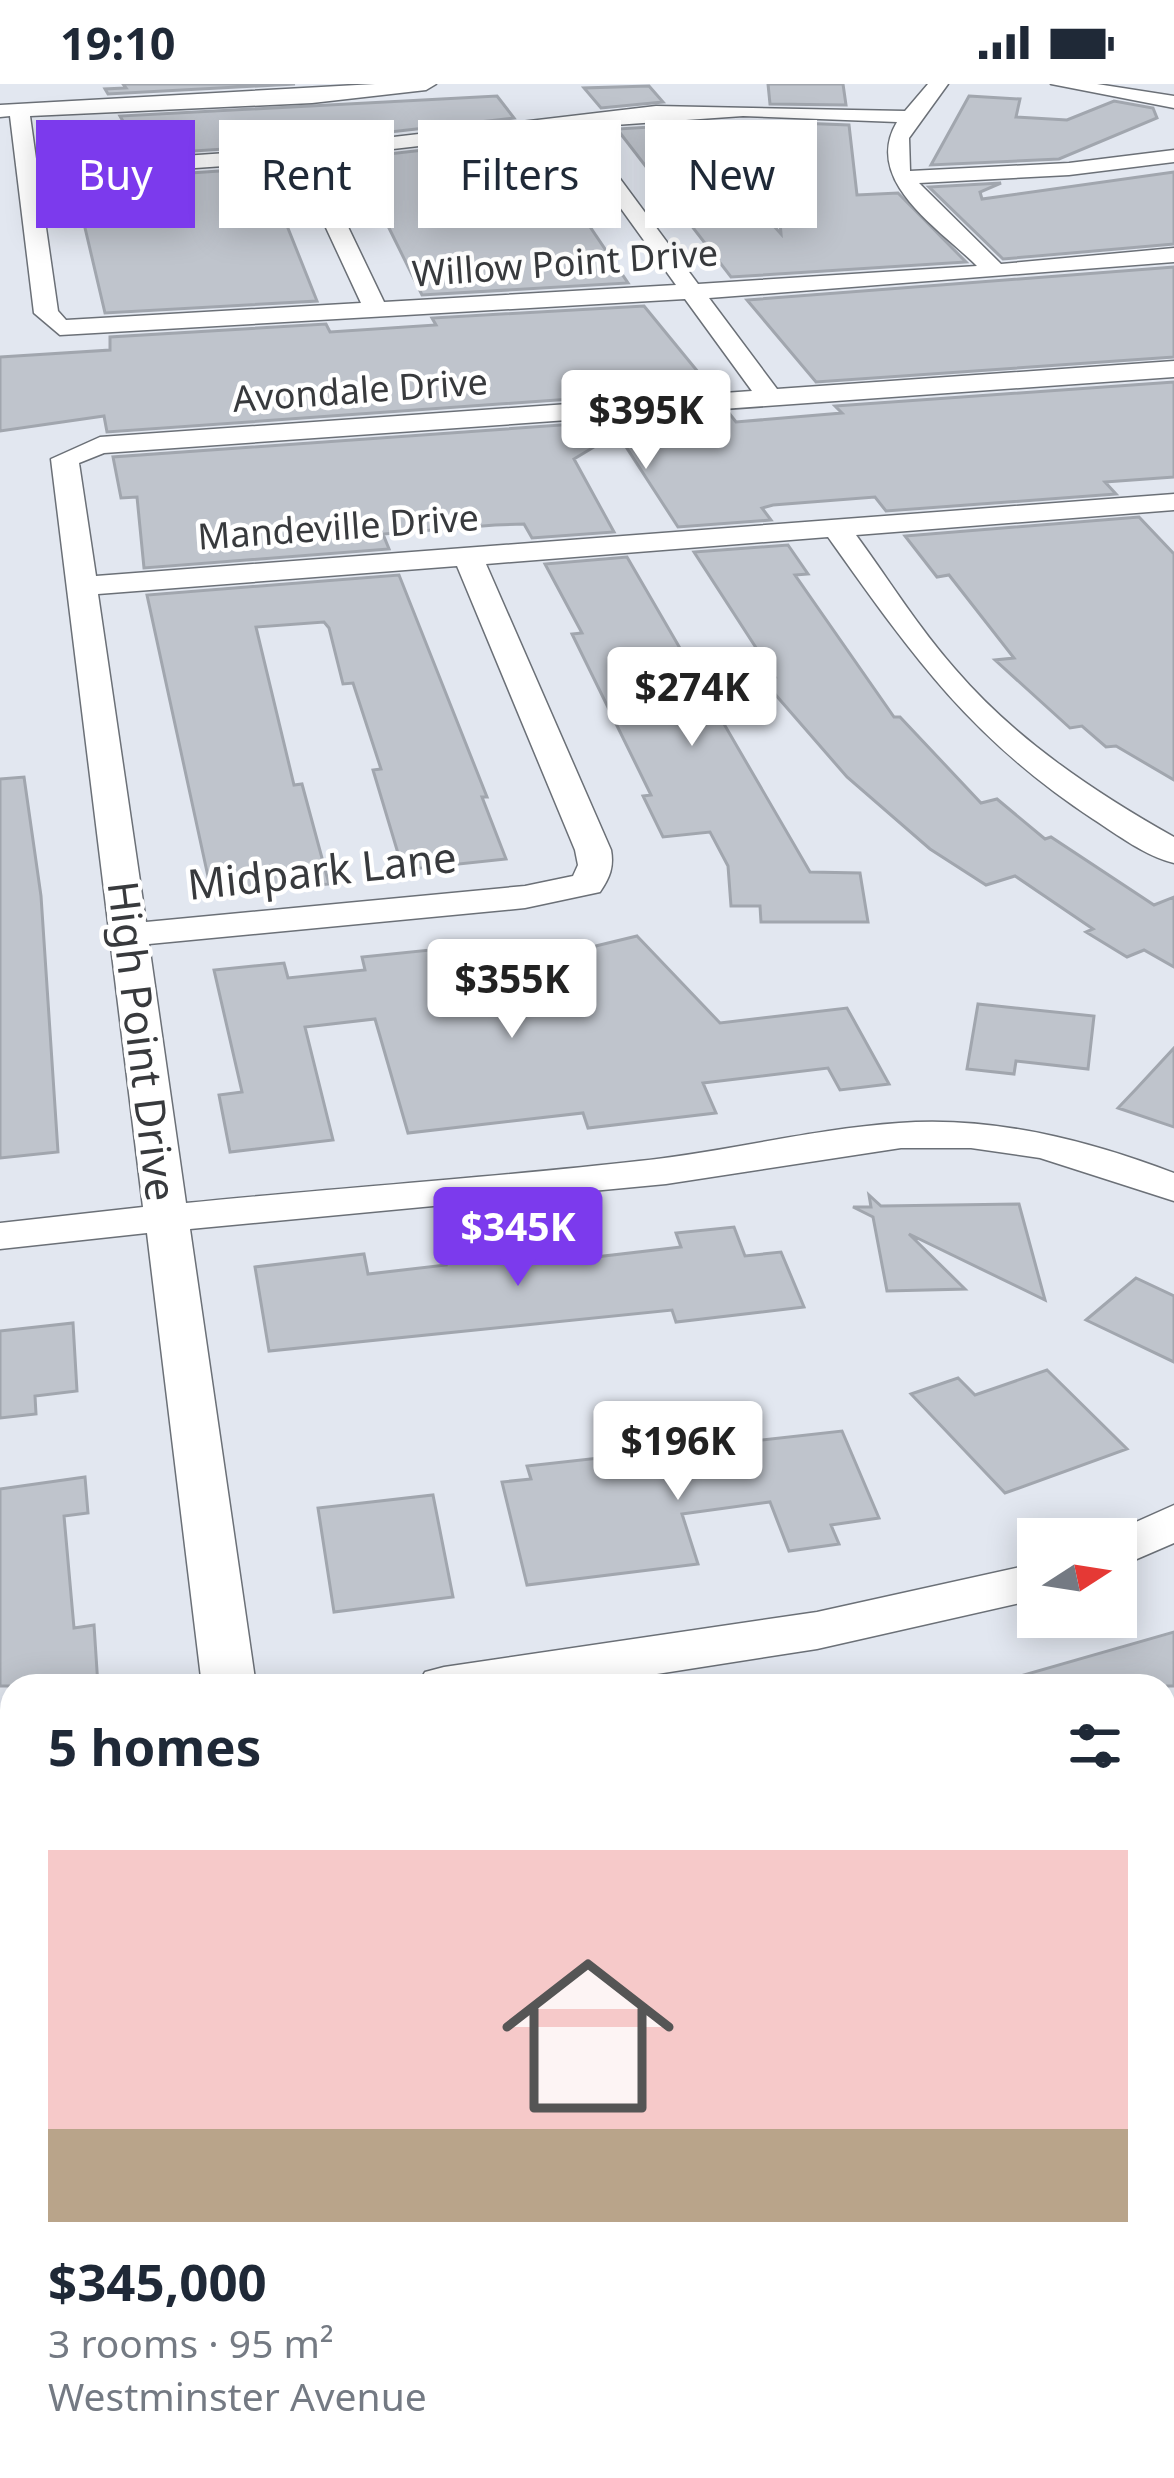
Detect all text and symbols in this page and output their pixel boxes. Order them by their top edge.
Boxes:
text: 19:10 [60,12,176,73]
chip: Buy [36,120,195,228]
chip: Rent [219,120,394,228]
chip: Filters [418,120,621,228]
chip: New [645,120,817,228]
street label: Willow Point Drive [410,227,720,298]
street label: Avondale Drive [231,356,489,423]
pin: $395K [562,370,730,472]
text: $395K [588,382,704,435]
street label: Mandeville Drive [196,492,480,561]
pin: $274K [608,647,776,749]
text: $274K [634,659,750,712]
street label: Midpark Lane [185,827,459,912]
street label: High Point Drive [96,877,191,1204]
pin: $355K [428,939,596,1041]
text: $355K [454,951,570,1004]
pin: $345K [434,1187,602,1289]
text: $345K [460,1199,576,1252]
pin: $196K [594,1401,762,1503]
text: $196K [620,1413,736,1466]
north arrow [1017,1518,1137,1638]
map controls [1017,1518,1137,1638]
text: 5 homes [48,1711,261,1781]
icon: filters [1062,1713,1128,1779]
icon: home [480,1928,696,2144]
text: $345,000 [48,2246,267,2316]
text: 3 rooms · 95 m² [48,2316,334,2369]
text: Westminster Avenue [48,2369,427,2422]

